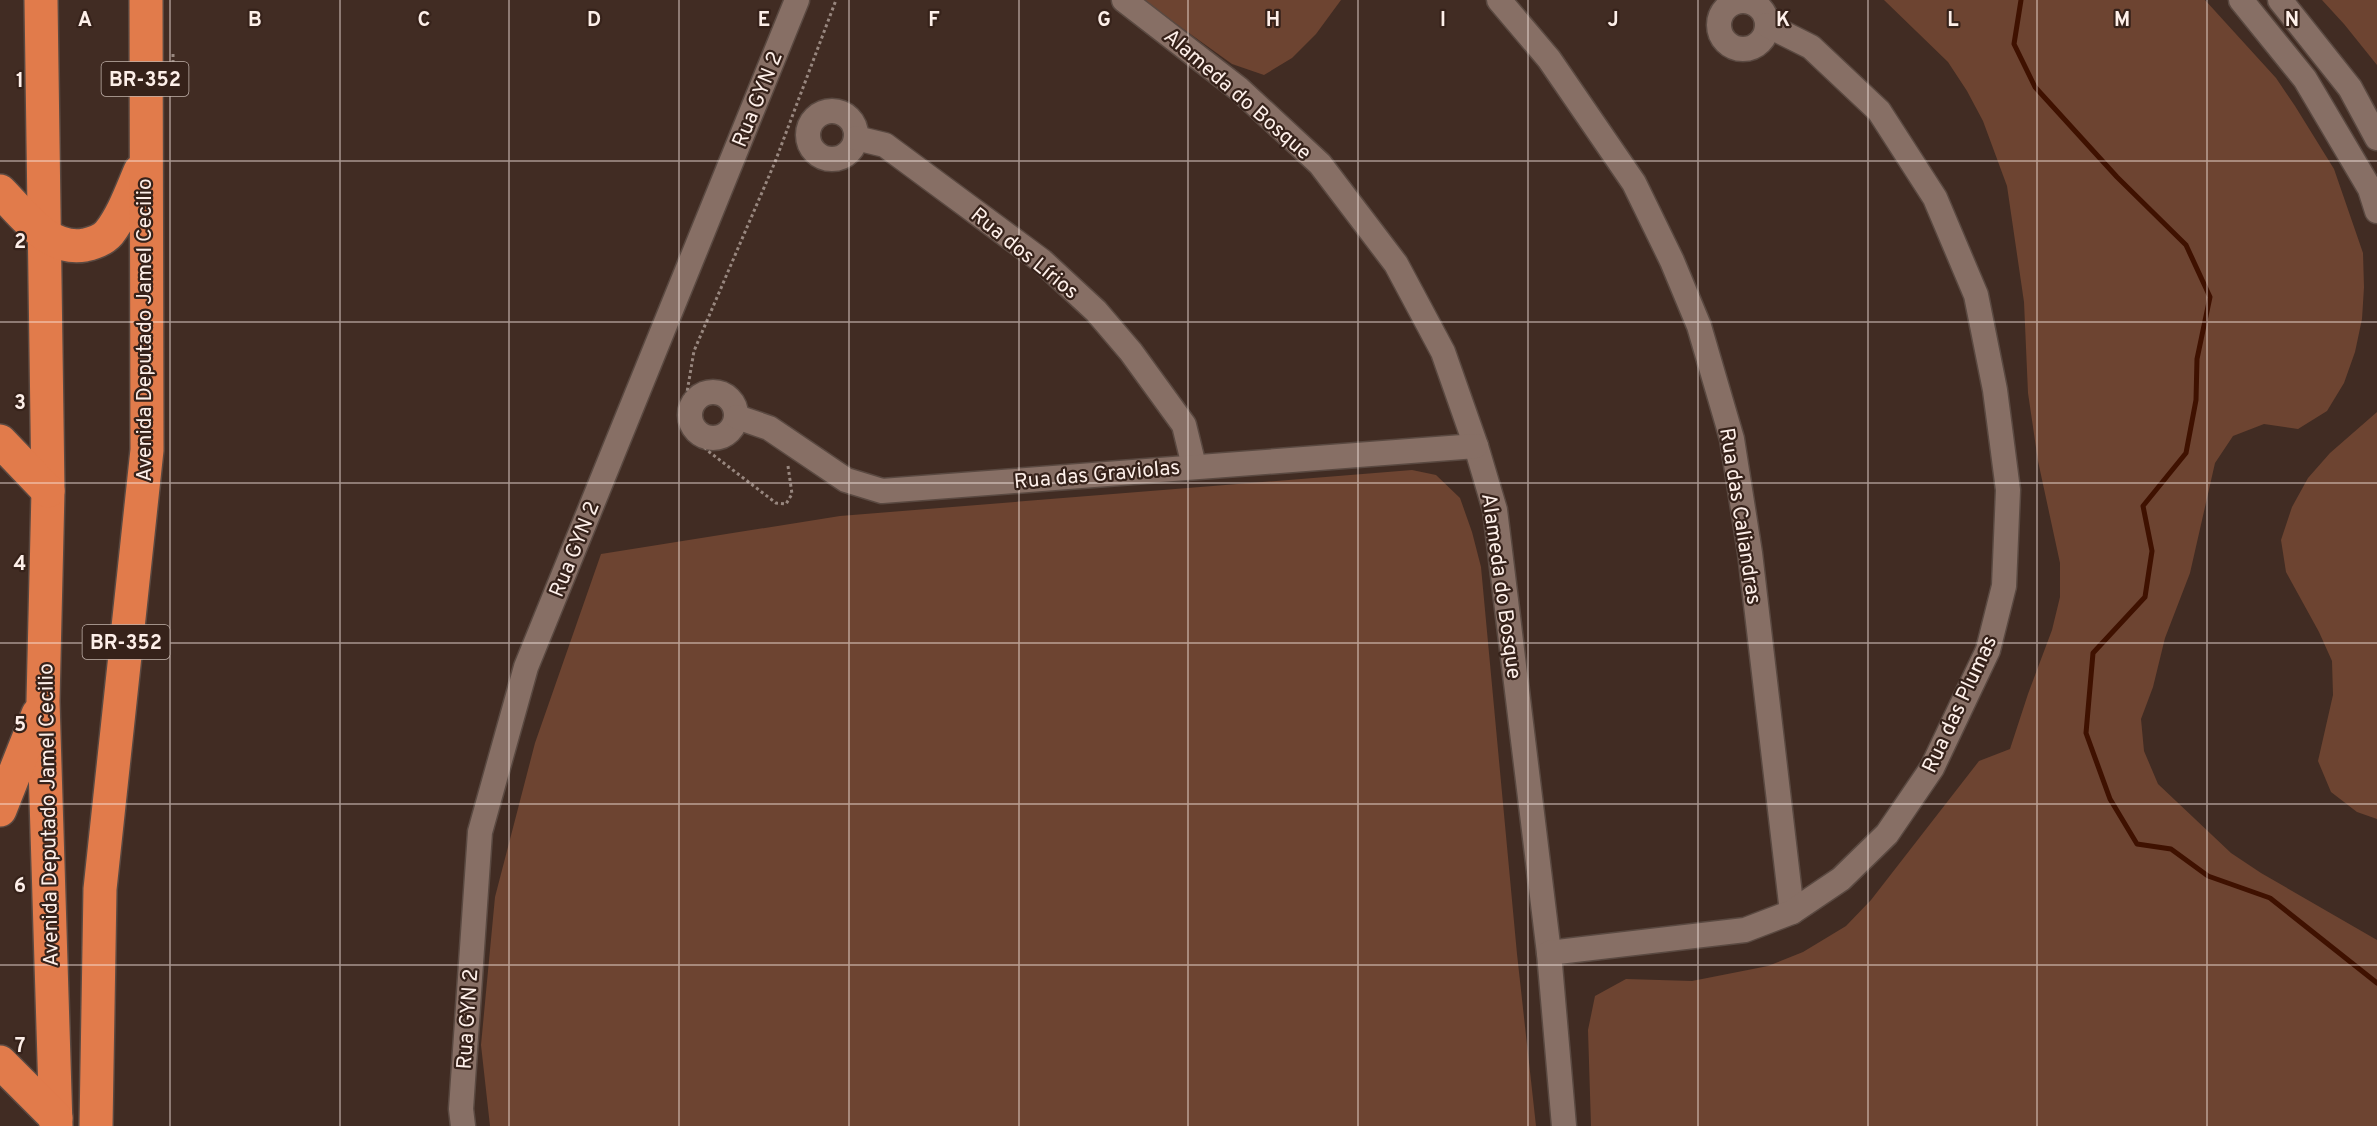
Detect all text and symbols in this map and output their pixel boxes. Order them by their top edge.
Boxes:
text: A [78,8,92,34]
text: B [248,8,262,34]
text: C [418,8,430,34]
text: D [587,8,601,34]
text: E [758,8,770,34]
text: F [928,8,940,34]
text: G [1097,8,1111,34]
text: H [1266,8,1280,34]
text: I [1440,8,1446,34]
text: J [1607,8,1619,34]
text: K [1776,8,1790,34]
text: L [1947,8,1959,34]
text: M [2114,8,2130,34]
text: N [2285,8,2299,34]
street label: Alameda do Bosque [1158,24,1316,167]
street label: Rua GYN 2 [727,48,790,151]
road number: BR-352 [102,62,188,96]
text: 1 [16,69,24,95]
street label: Avenida Deputado Jamel Cecilio [132,178,159,482]
street label: Rua dos Lírios [964,202,1084,306]
text: 2 [14,230,26,256]
text: 3 [14,391,26,417]
street label: Rua das Caliandras [1712,426,1767,607]
street label: Rua das Graviolas [1013,455,1181,496]
street label: Alameda do Bosque [1474,492,1527,681]
street label: Rua GYN 2 [544,498,607,601]
text: 4 [14,552,26,578]
road number: BR-352 [82,625,170,659]
street label: Rua das Plumas [1917,632,2004,778]
street label: Avenida Deputado Jamel Cecilio [33,663,66,967]
text: 5 [14,713,26,739]
text: 6 [14,874,26,900]
street label: Rua GYN 2 [452,968,485,1070]
text: 7 [15,1034,25,1060]

